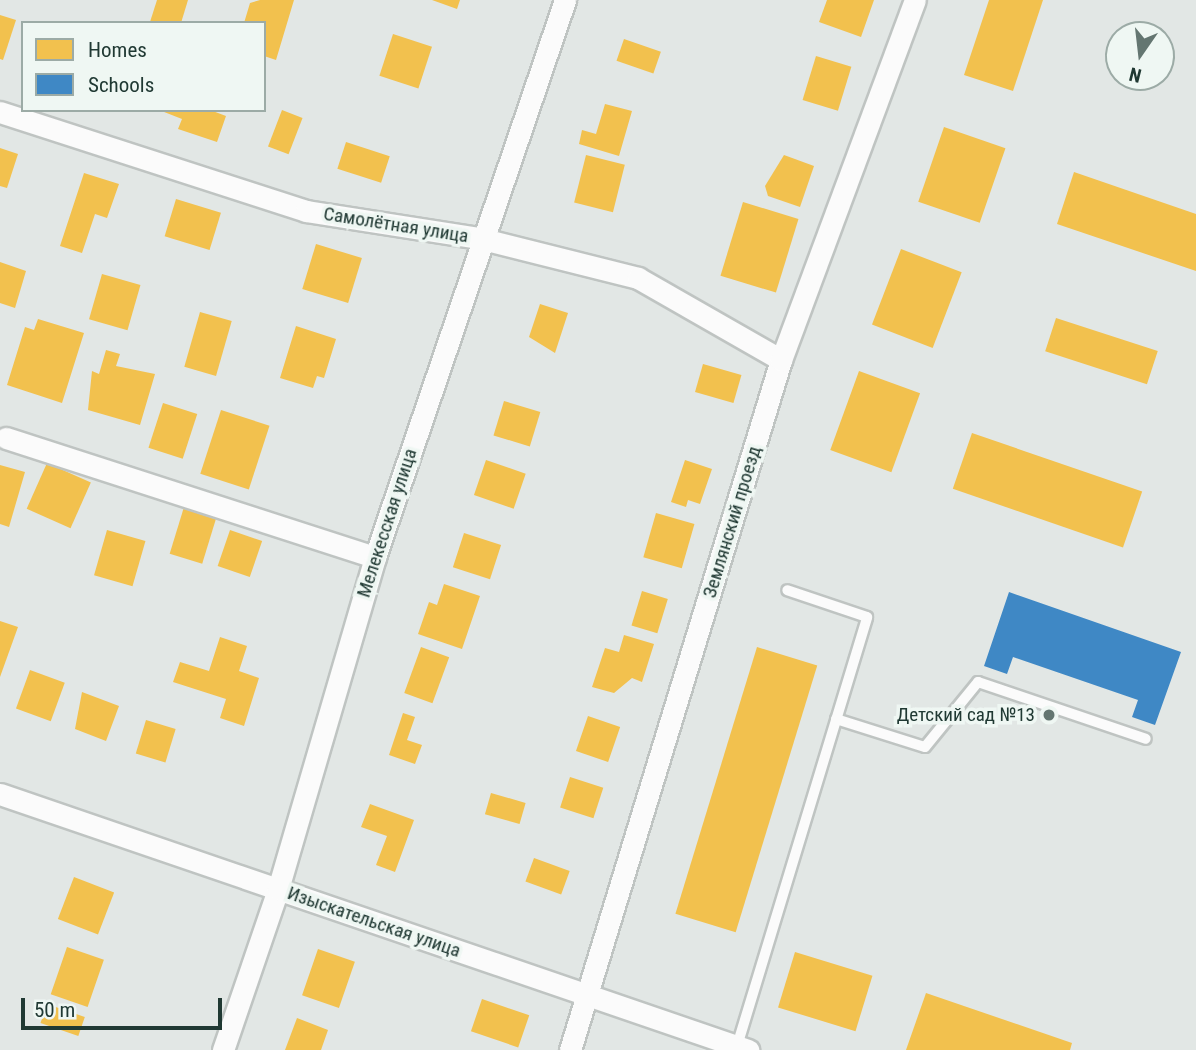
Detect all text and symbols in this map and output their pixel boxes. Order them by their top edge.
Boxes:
legend [21,21,266,112]
north arrow [1105,21,1175,91]
text: Homes [88,38,147,62]
text: N [1127,62,1144,87]
text: Schools [88,73,154,97]
street label: Самолётная улица [322,202,470,248]
street label: Землянский проезд [698,443,766,601]
street label: Мелекесская улица [352,446,422,600]
place label: Детский сад №13 [897,704,1035,726]
marker: Детский сад №13 [1041,707,1057,723]
street label: Изыскательская улица [284,882,464,962]
scale bar [24,984,226,1028]
text: 50 m [34,998,75,1022]

